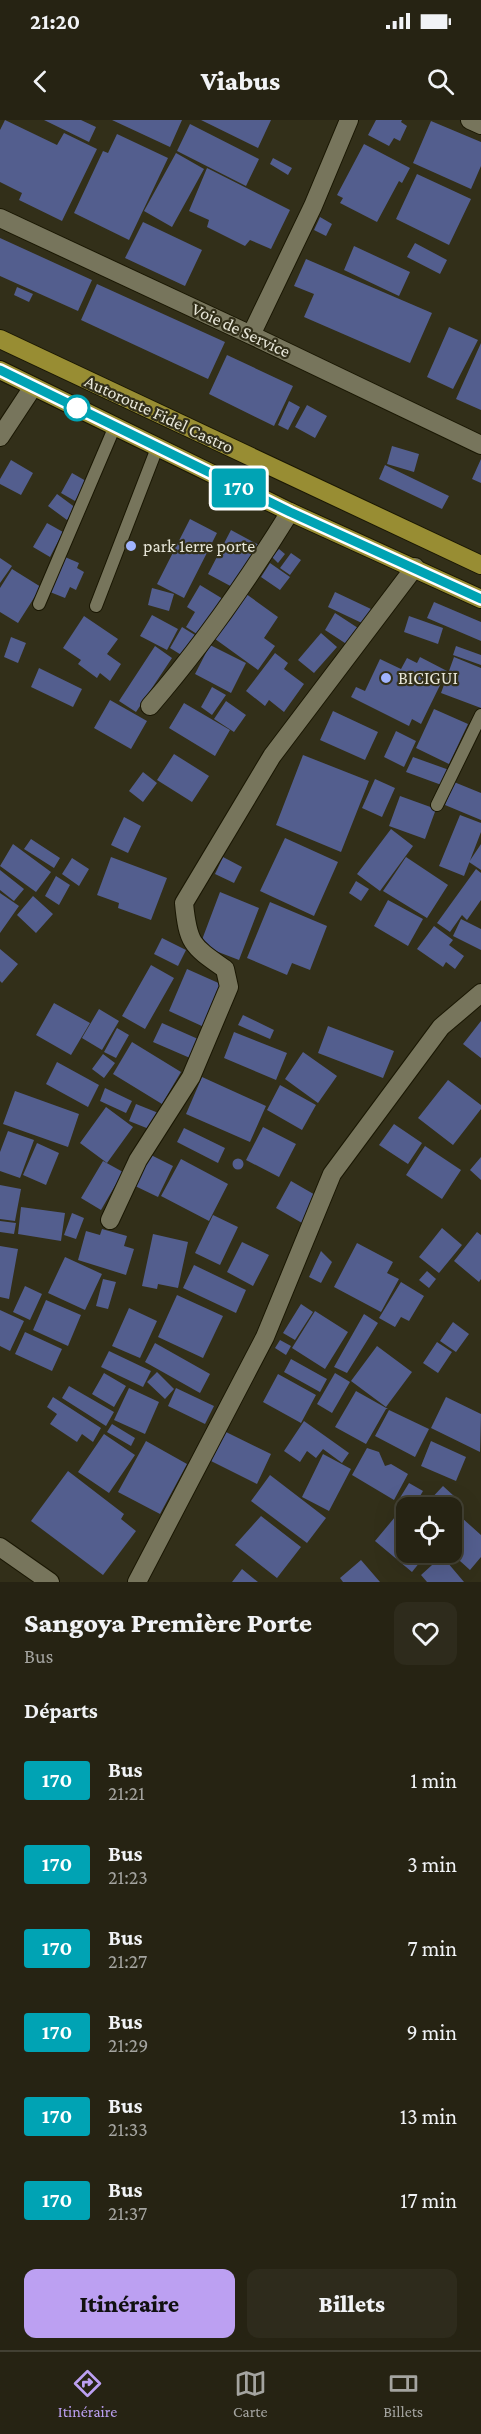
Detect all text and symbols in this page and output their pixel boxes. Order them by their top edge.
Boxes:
text: 21:20 [30,9,80,34]
icon: back [24,65,57,98]
icon: search [424,65,457,98]
text: Viabus [201,66,280,96]
street label: Voie de Service [189,298,293,362]
street label: Autoroute Fidel Castro [81,371,237,457]
unlabelled marker [64,395,90,421]
line badge: 170 [204,468,274,508]
text: 170 [224,476,254,500]
place label: park 1erre porte [143,536,255,556]
marker: park 1erre porte [124,539,138,553]
place label: BICIGUI [398,668,458,688]
marker: BICIGUI [379,671,393,685]
map controls [396,1497,462,1563]
button: locate [396,1497,462,1563]
button: heart [394,1602,457,1665]
text: Sangoya Première Porte [24,1607,312,1638]
text: Bus [24,1645,53,1667]
text: Départs [24,1698,98,1723]
text: Bus [108,1757,142,1782]
text: 170 [42,1768,72,1792]
text: 1 min [410,1768,457,1793]
text: 21:21 [108,1782,145,1804]
text: Bus [108,1841,142,1866]
text: 170 [42,1852,72,1876]
text: 3 min [407,1852,457,1877]
text: 21:23 [108,1866,148,1888]
text: Bus [108,1925,142,1950]
text: 170 [42,1936,72,1960]
text: 7 min [407,1936,457,1961]
text: 21:27 [108,1950,147,1972]
text: Bus [108,2009,142,2034]
text: 170 [42,2020,72,2044]
text: 9 min [406,2020,457,2045]
text: 21:29 [108,2034,148,2056]
text: Bus [108,2093,142,2118]
text: 170 [42,2104,72,2128]
text: 13 min [400,2104,457,2129]
text: 21:33 [108,2118,148,2140]
text: Bus [108,2177,142,2202]
text: 170 [42,2188,72,2212]
text: 17 min [400,2188,457,2213]
text: 21:37 [108,2202,147,2224]
button: Itinéraire [24,2269,235,2338]
button: Billets [247,2269,457,2338]
tab: Itinéraire [58,2367,117,2420]
tab: Carte [233,2367,268,2420]
tab: Billets [383,2367,423,2420]

